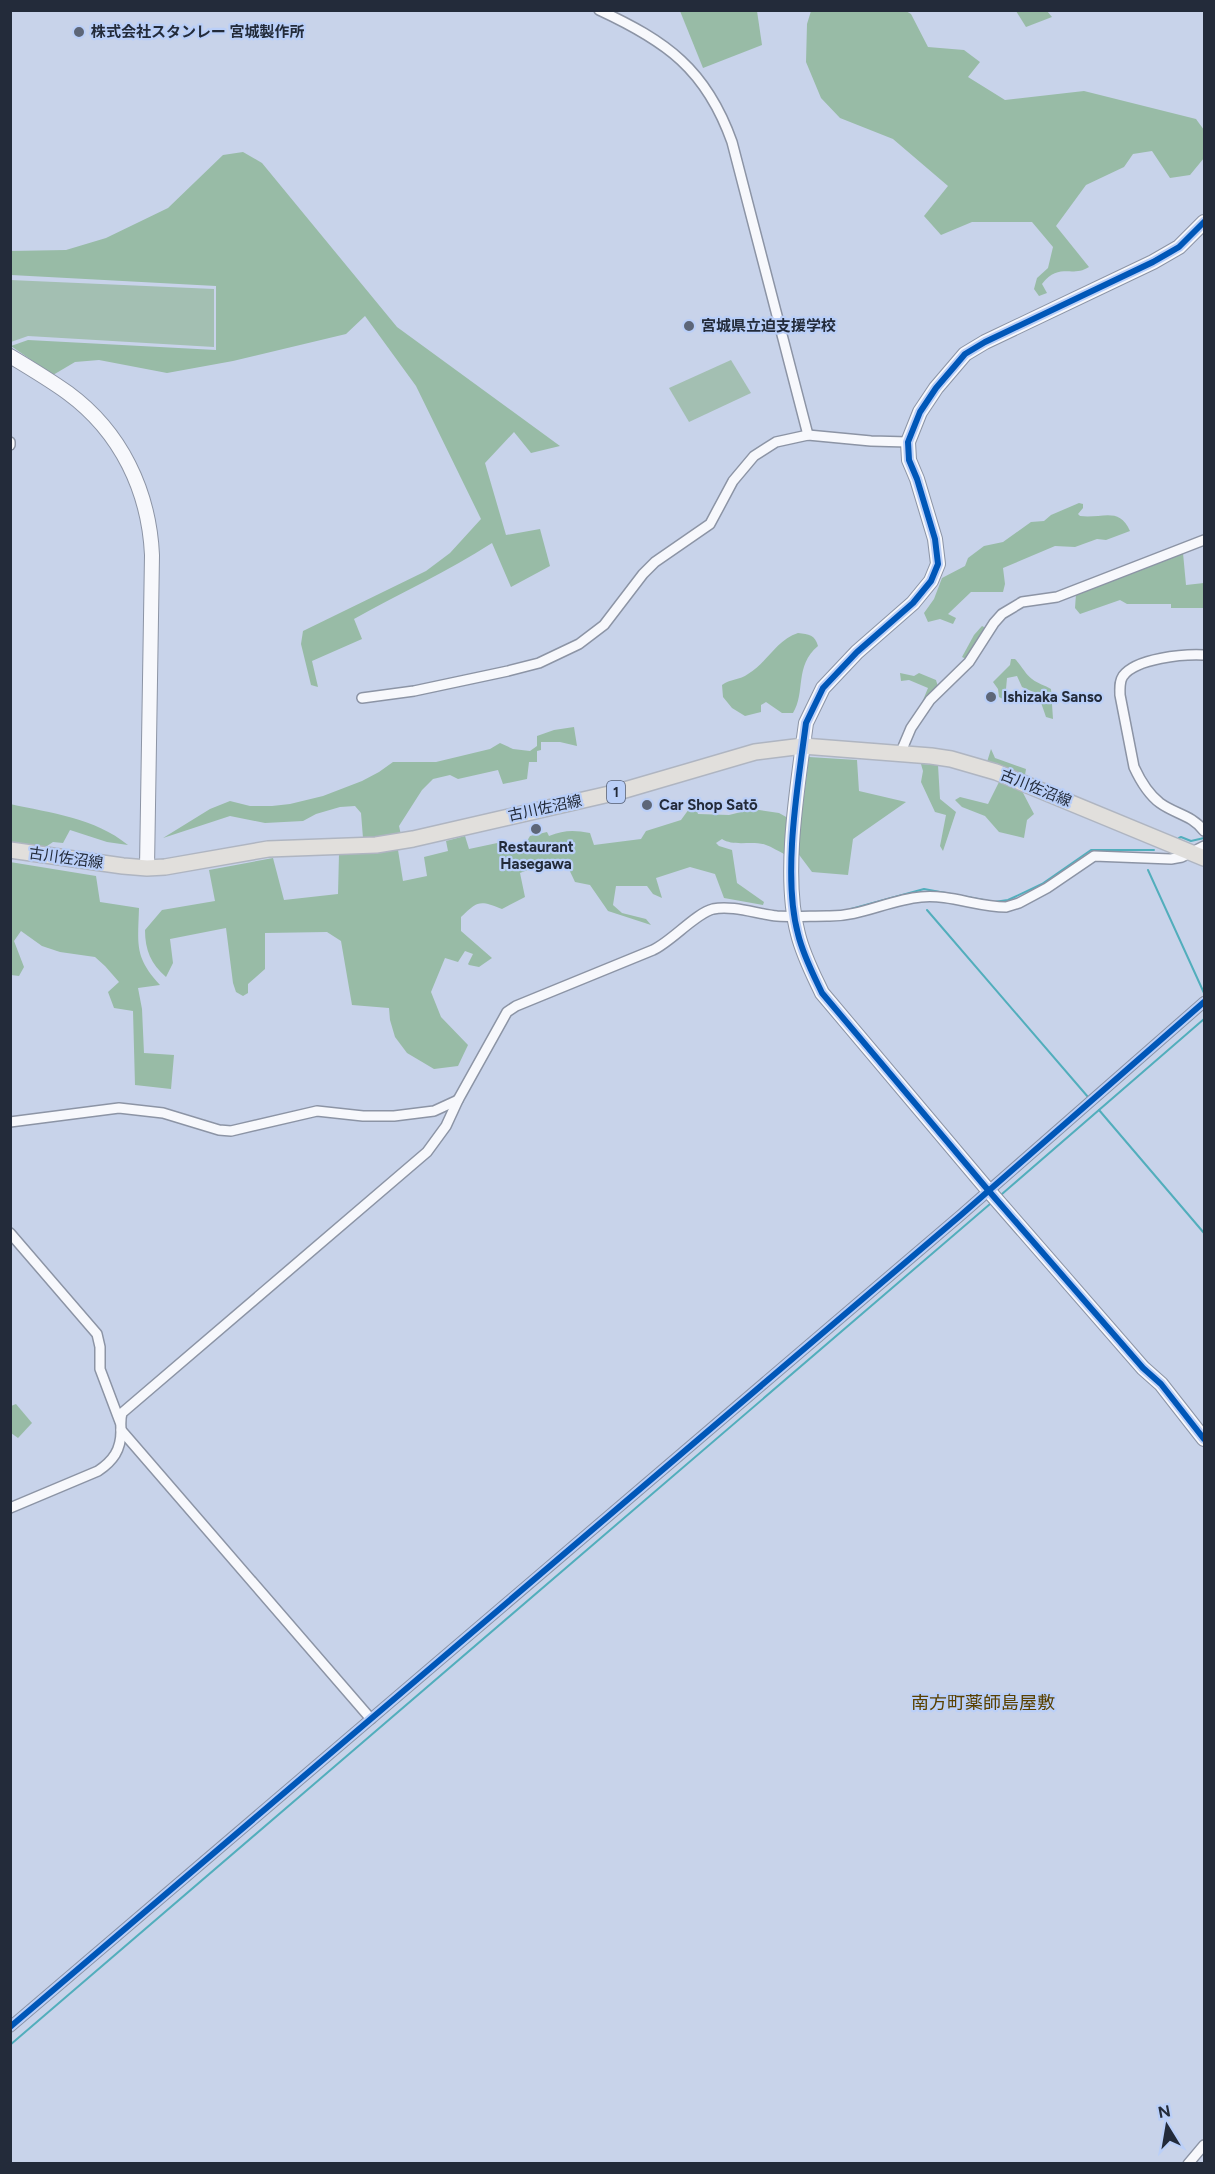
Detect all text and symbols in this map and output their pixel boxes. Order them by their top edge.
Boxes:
place label: 株式会社スタンレー 宮城製作所 [91,23,305,41]
marker: 株式会社スタンレー 宮城製作所 [72,25,86,39]
place label: 宮城県立迫支援学校 [701,317,836,335]
marker: 宮城県立迫支援学校 [682,319,696,333]
place label: Ishizaka Sanso [1003,688,1103,706]
marker: Ishizaka Sanso [984,690,998,704]
street label: 古川佐沼線 [998,766,1074,810]
road number: 1 [607,781,625,803]
street label: 古川佐沼線 [506,791,584,825]
place label: Car Shop Satō [659,796,758,814]
marker: Car Shop Satō [640,798,654,812]
marker: Restaurant Hasegawa [529,822,543,836]
place label: Restaurant Hasegawa [498,838,574,873]
street label: 古川佐沼線 [28,844,104,872]
district label: 南方町薬師島屋敷 [911,1692,1055,1714]
north arrow [1137,2096,1197,2156]
text: N [1156,2101,1172,2122]

